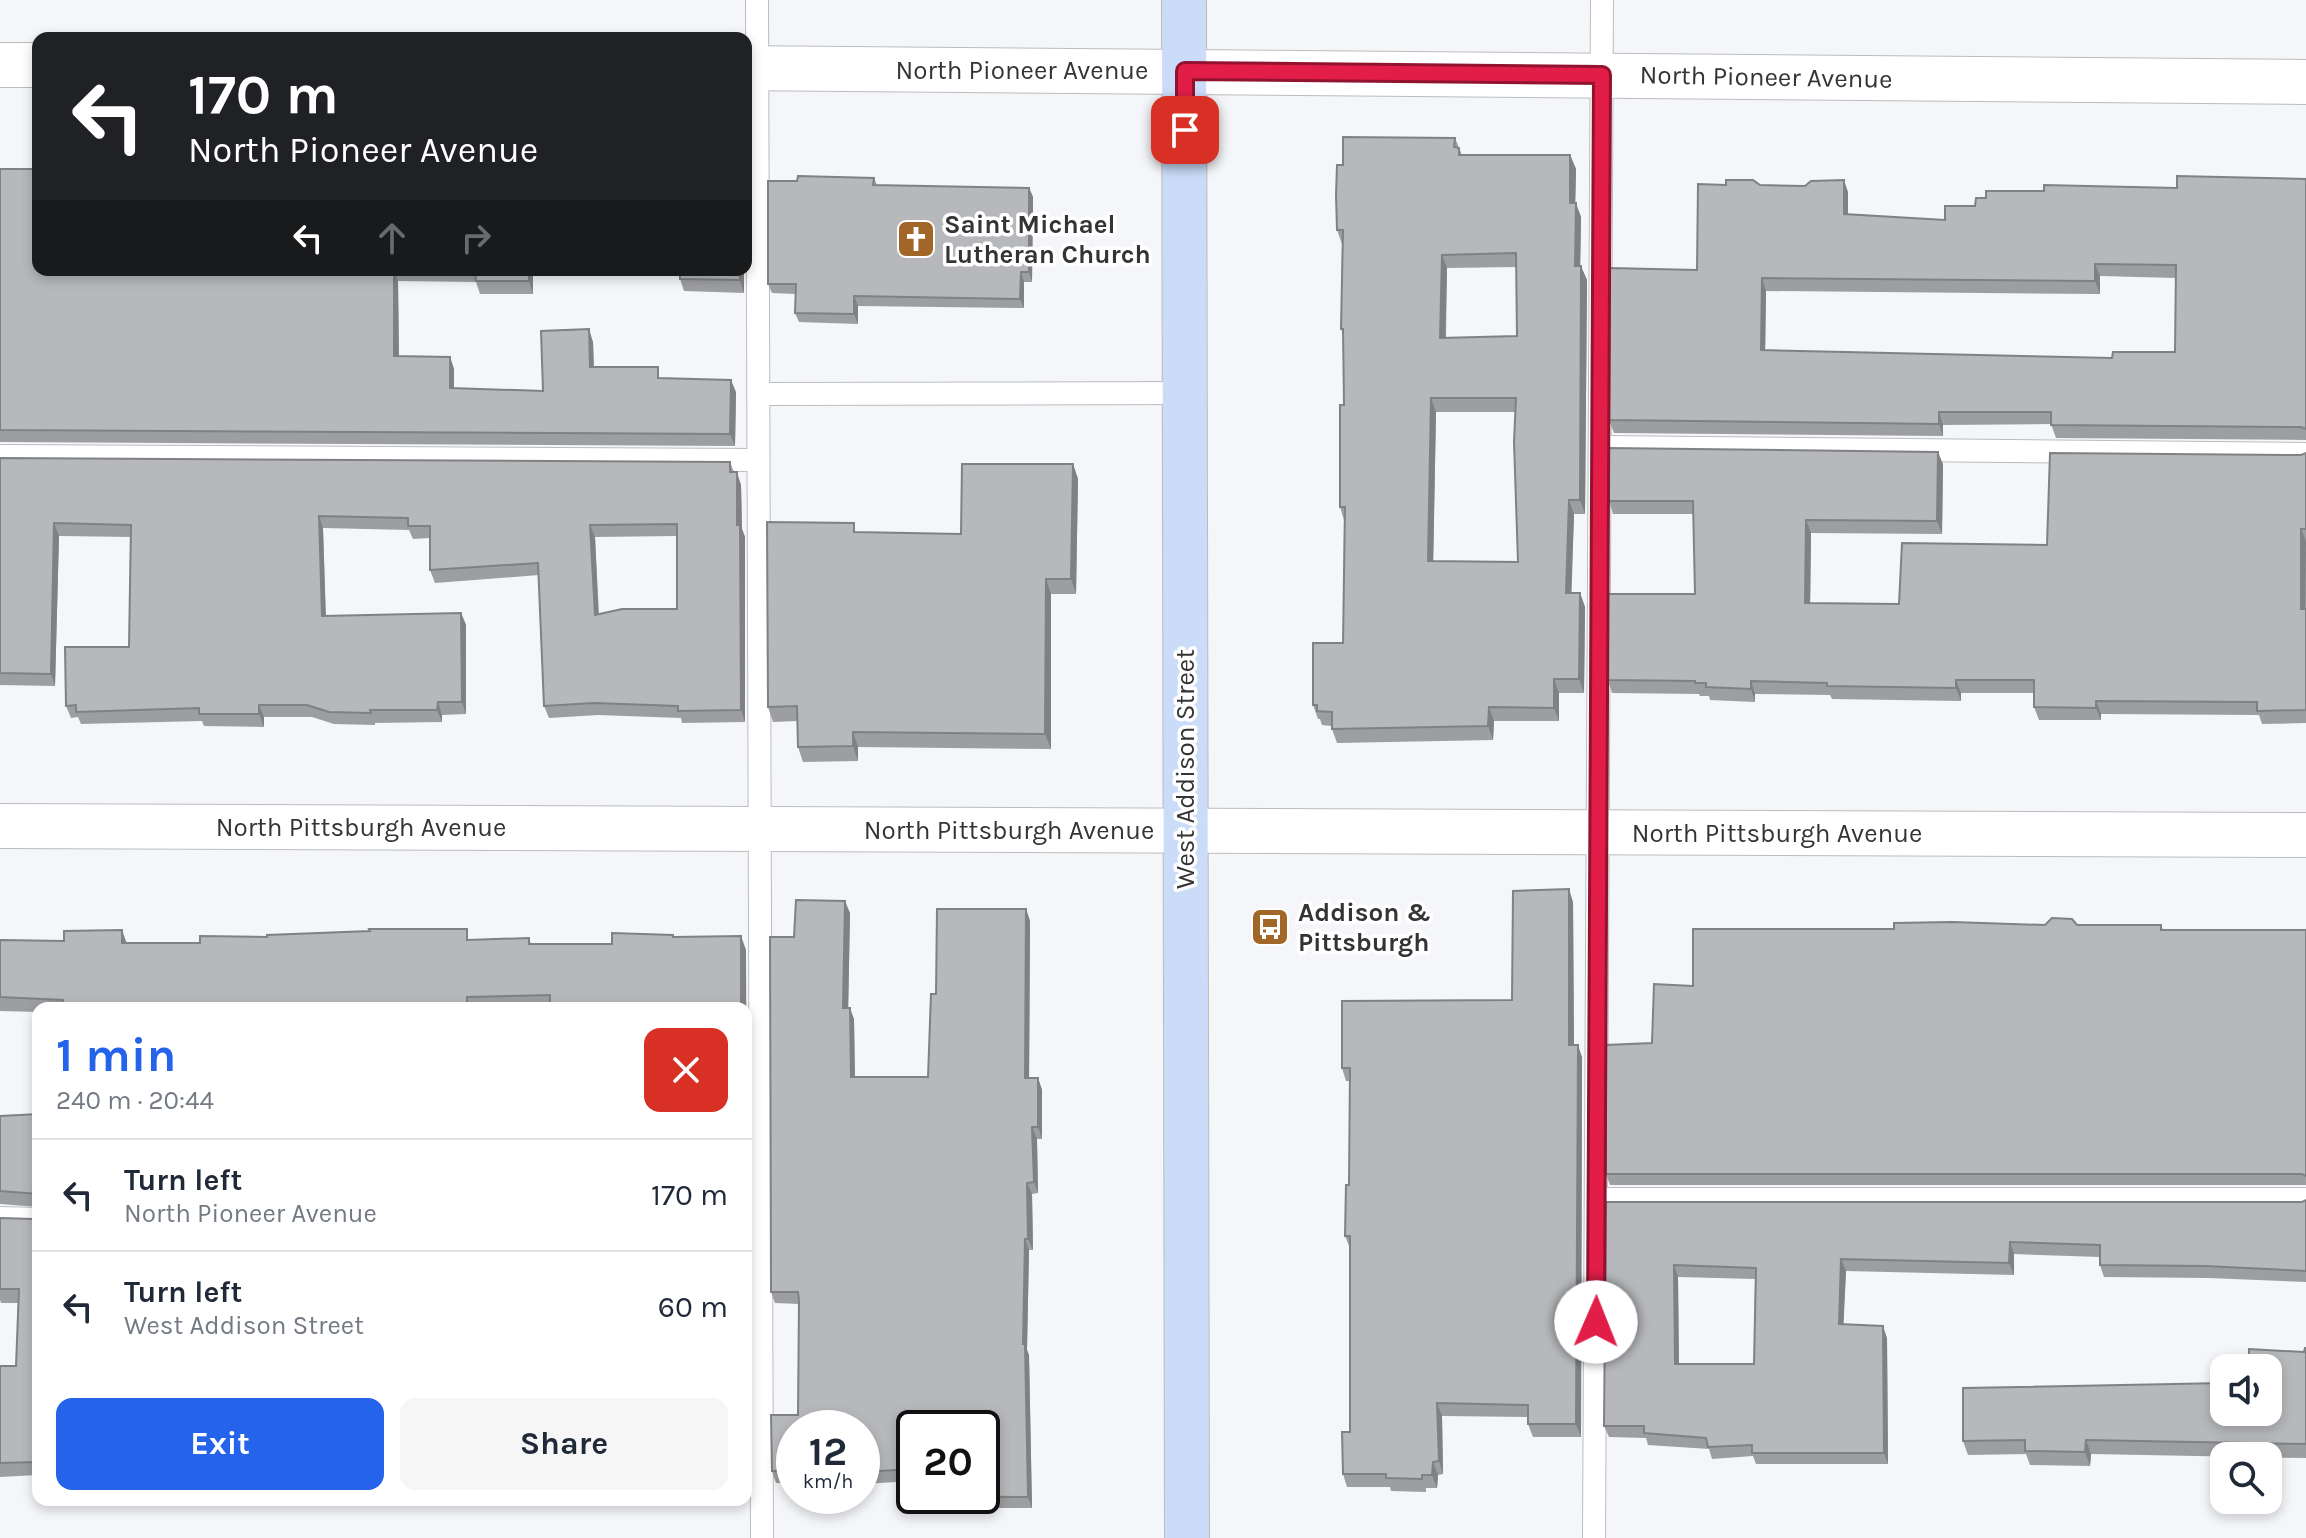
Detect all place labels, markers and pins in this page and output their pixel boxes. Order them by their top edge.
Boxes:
pin [1151,96,1219,164]
place label: Saint Michael Lutheran Church [944,209,1151,270]
church icon: Saint Michael Lutheran Church [895,218,937,260]
place label: Addison & Pittsburgh [1298,897,1431,958]
bus stop icon: Addison & Pittsburgh [1249,906,1291,948]

